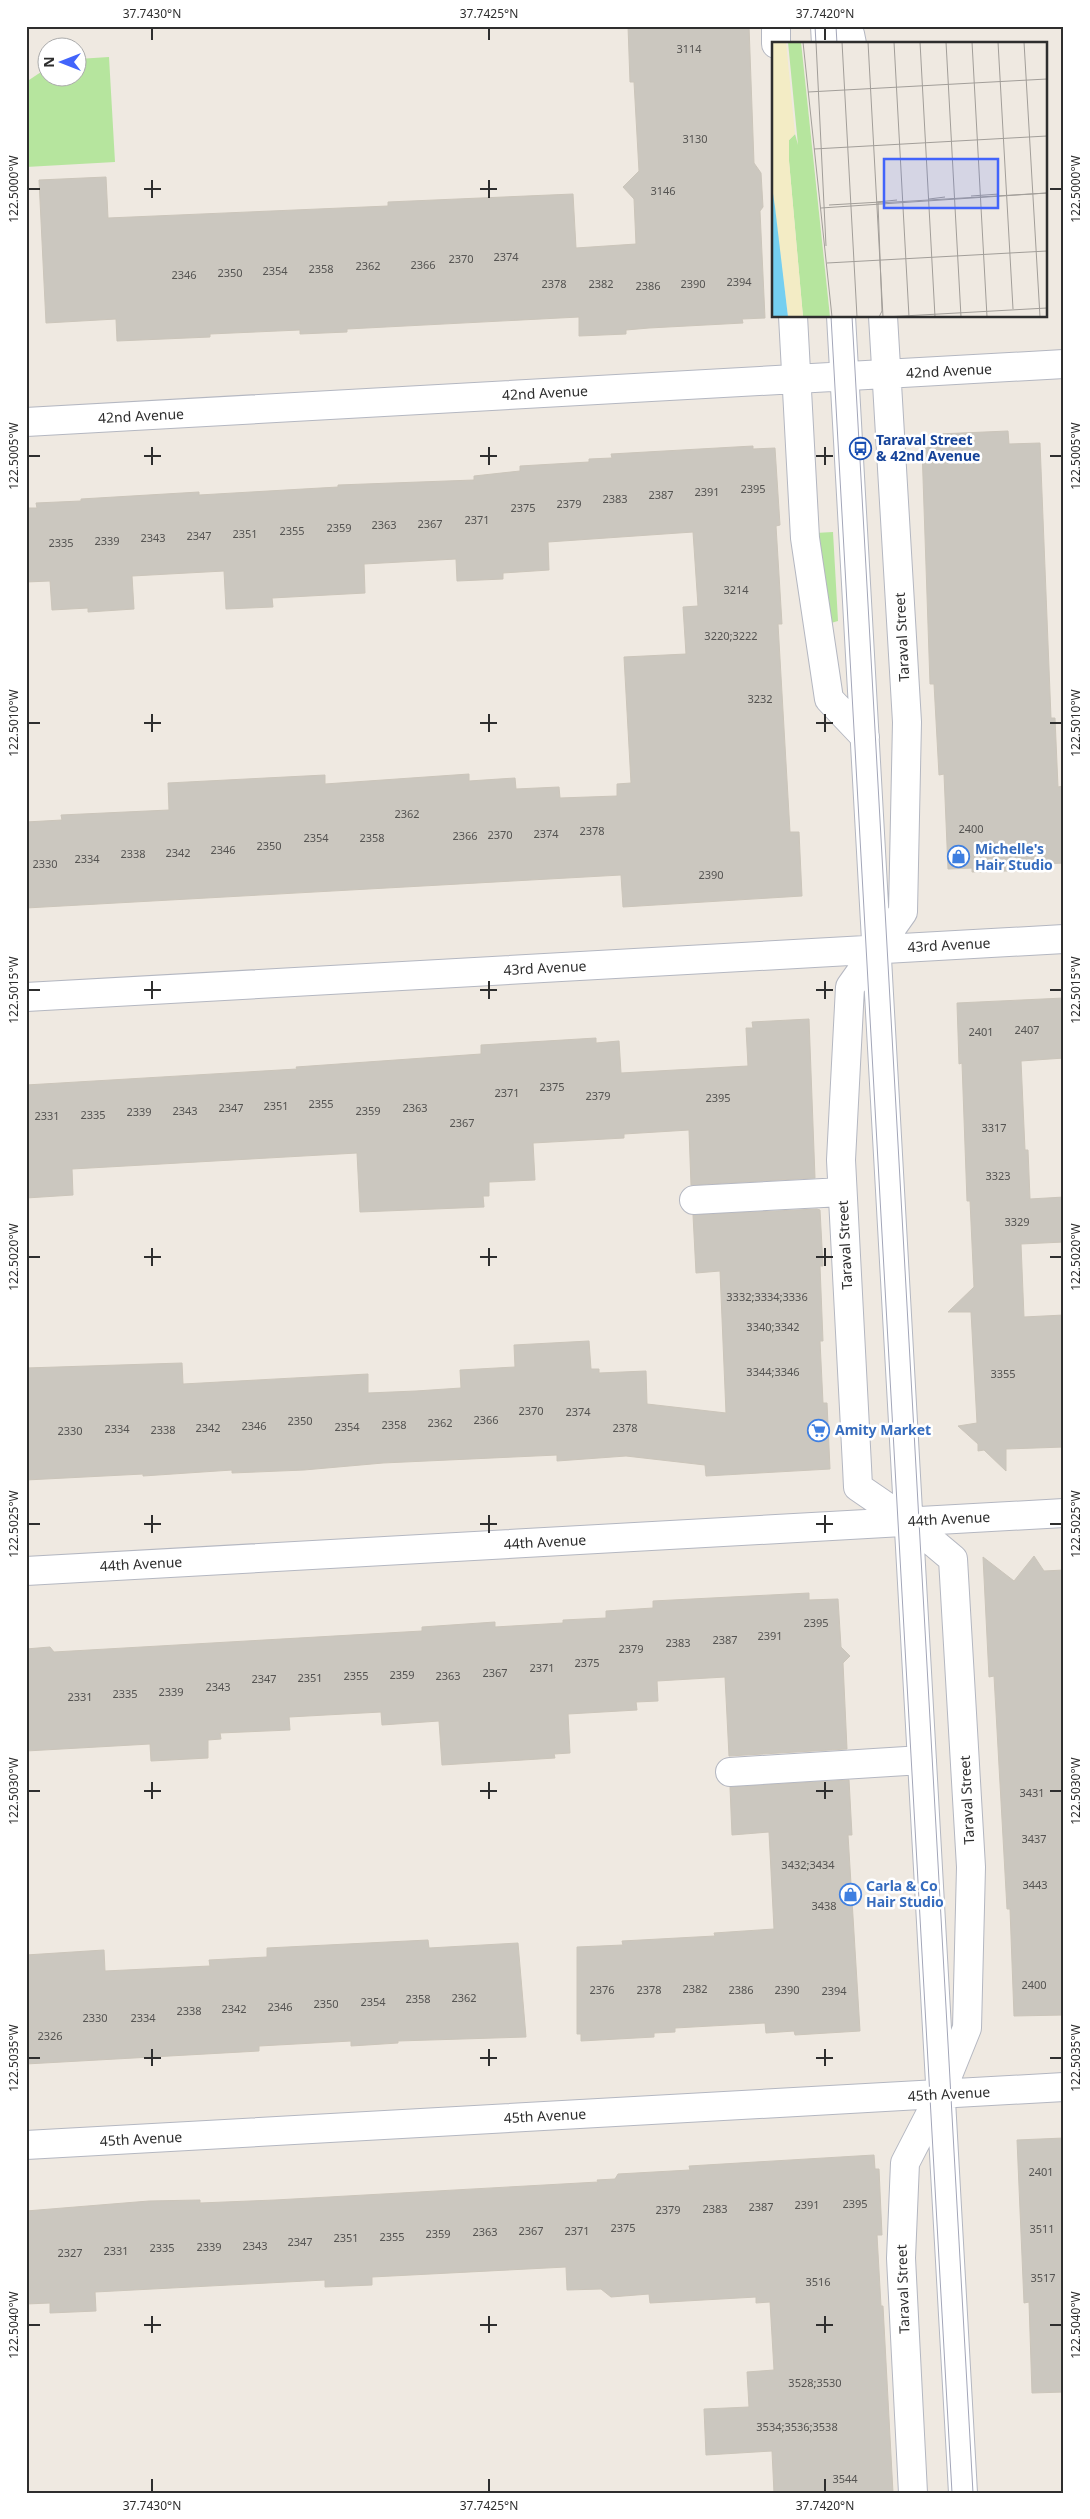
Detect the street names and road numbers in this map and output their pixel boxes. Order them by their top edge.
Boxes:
street label: 42nd Avenue [905,359,993,382]
street label: 42nd Avenue [501,381,589,404]
street label: 42nd Avenue [97,404,185,427]
street label: Taraval Street [890,592,913,682]
street label: 43rd Avenue [907,933,991,956]
street label: 43rd Avenue [503,956,587,979]
street label: Taraval Street [833,1200,856,1290]
street label: 44th Avenue [907,1507,991,1530]
street label: 44th Avenue [503,1530,587,1553]
street label: 44th Avenue [99,1552,183,1575]
street label: Taraval Street [955,1755,978,1845]
street label: 45th Avenue [907,2082,991,2105]
street label: 45th Avenue [503,2104,587,2127]
street label: 45th Avenue [99,2127,183,2150]
street label: Taraval Street [891,2244,914,2334]

